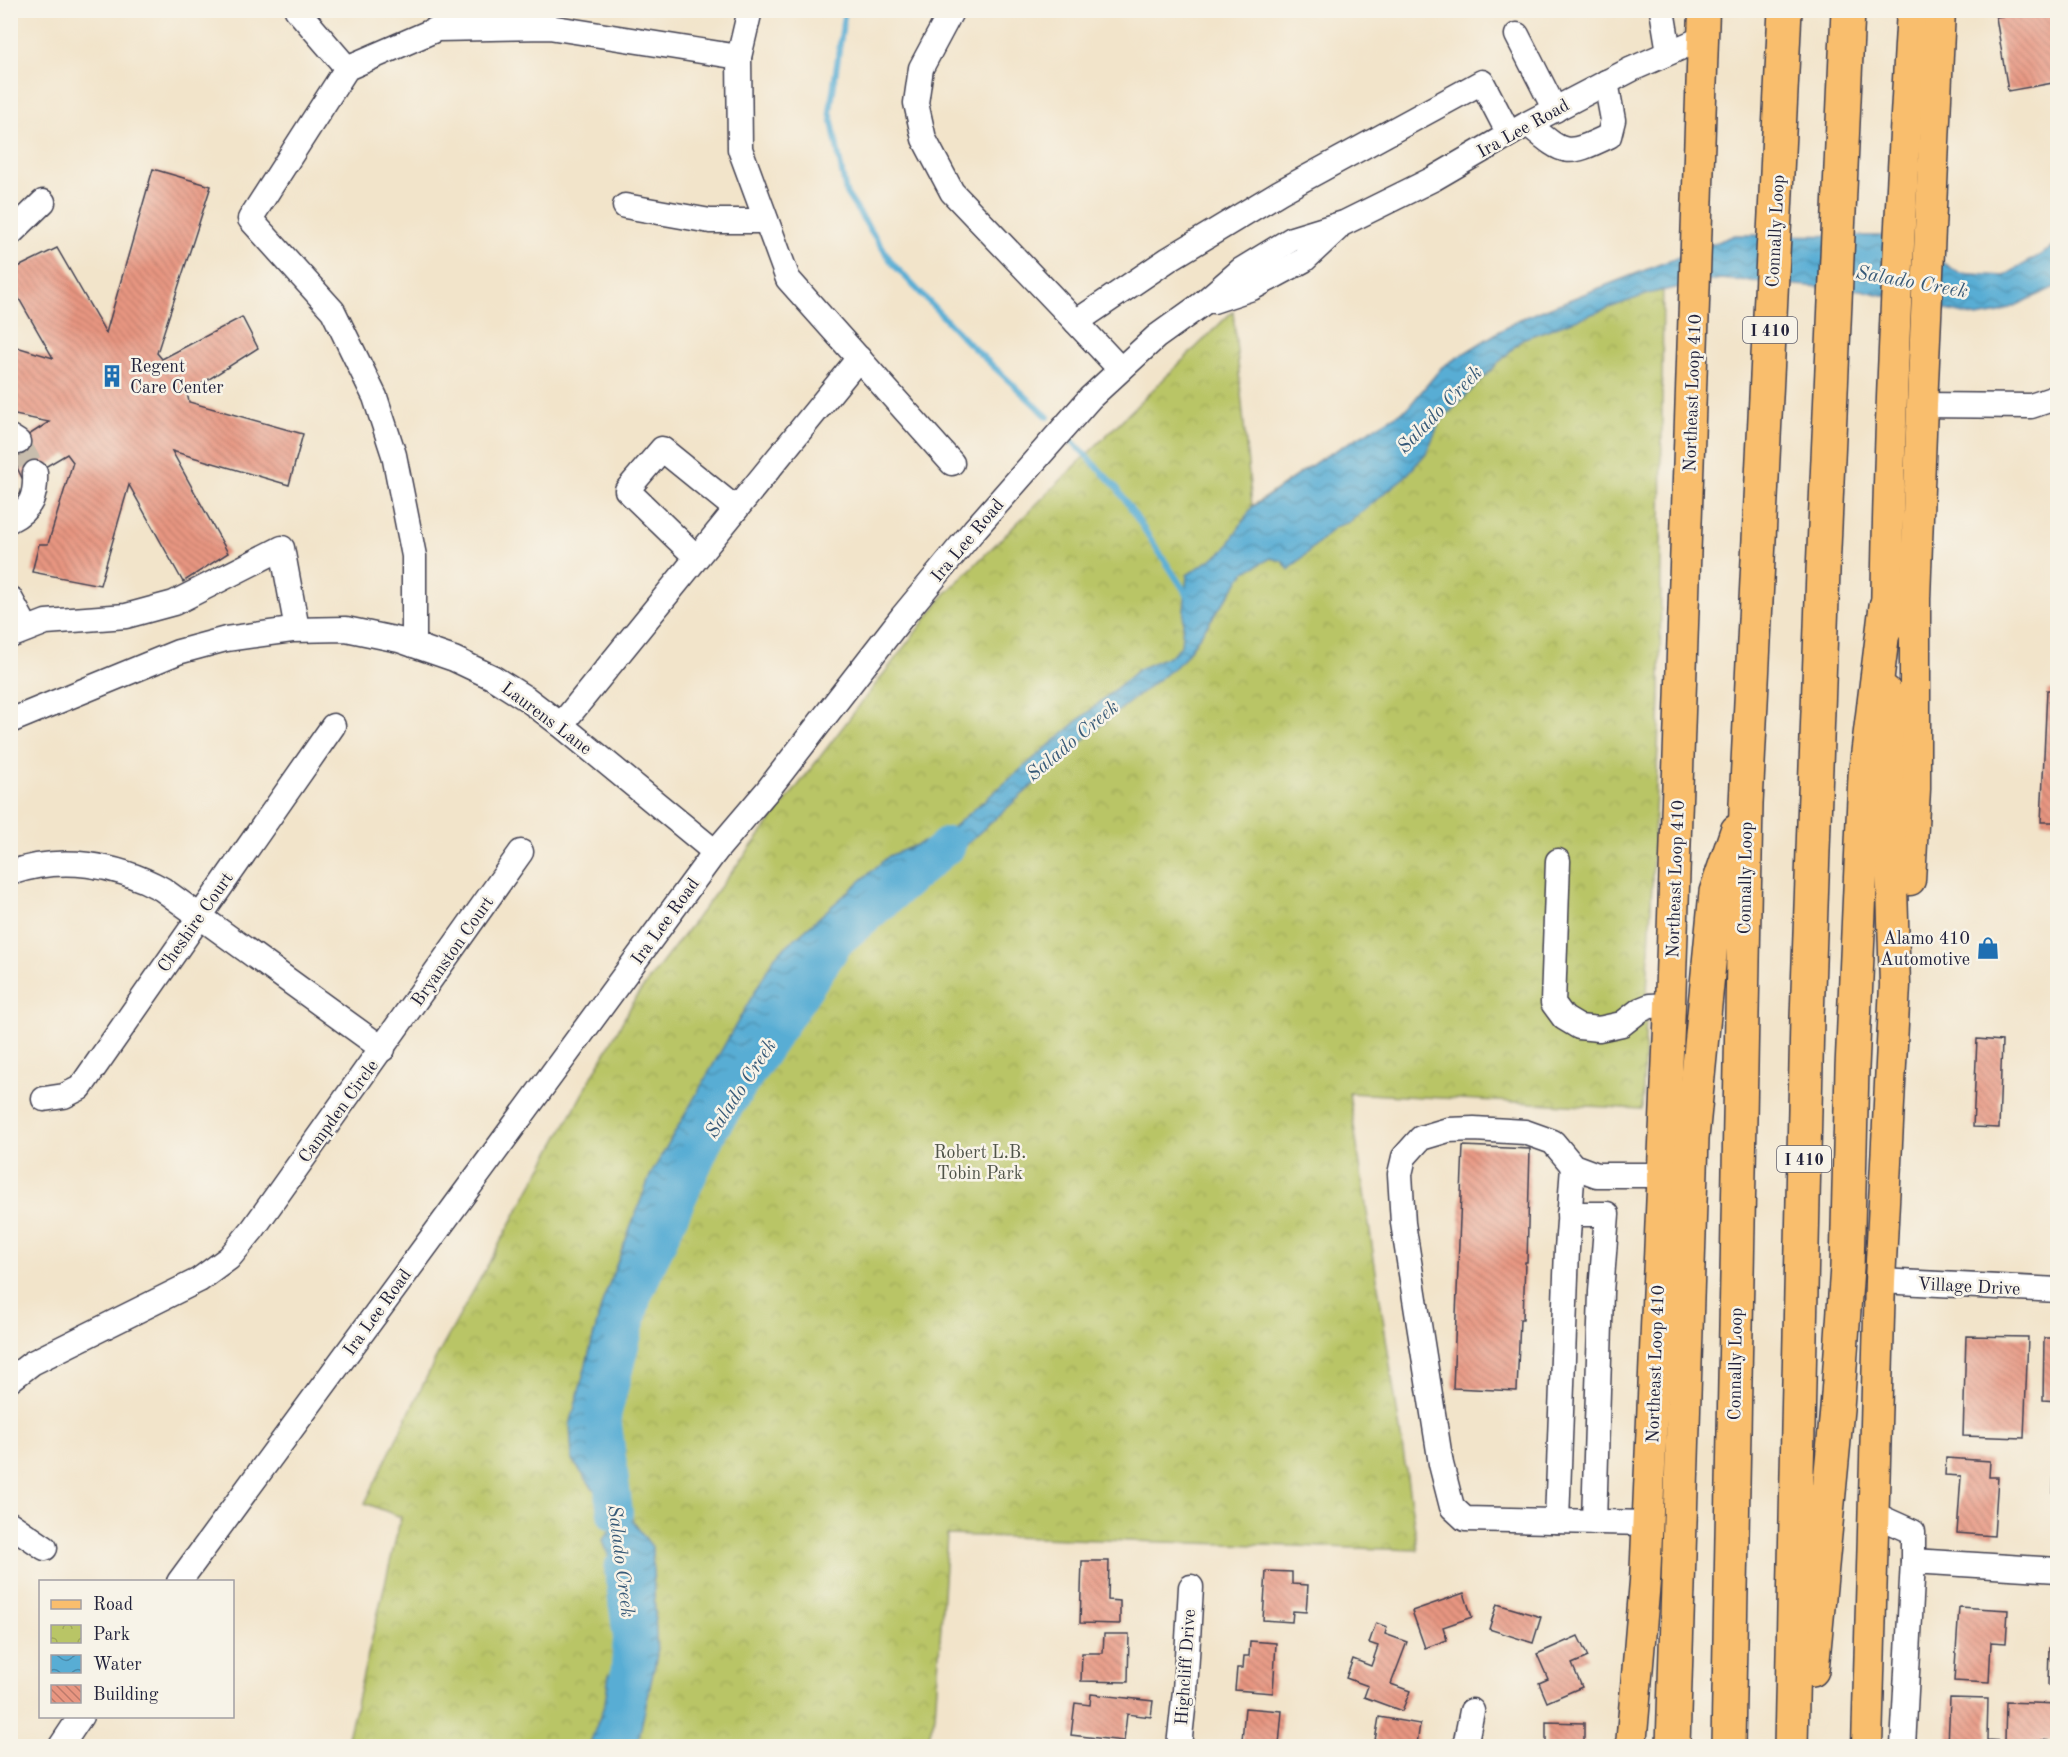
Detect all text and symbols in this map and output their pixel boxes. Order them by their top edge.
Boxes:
street label: Ira Lee Road [1474,96,1573,162]
street label: Connally Loop [1764,174,1788,288]
water label: Salado Creek [1854,263,1969,303]
street label: Northeast Loop 410 [1681,314,1705,472]
road number: I 410 [1743,317,1797,343]
place label: Regent Care Center [130,358,224,397]
building icon: Regent Care Center [99,363,125,389]
water label: Salado Creek [1394,363,1487,458]
street label: Ira Lee Road [928,496,1007,586]
street label: Laurens Lane [498,679,595,758]
water label: Salado Creek [1023,697,1123,786]
street label: Northeast Loop 410 [1664,800,1688,958]
street label: Connally Loop [1736,821,1756,935]
street label: Cheshire Court [155,869,237,976]
street label: Ira Lee Road [629,875,703,968]
street label: Bryanston Court [408,893,497,1010]
place label: Alamo 410 Automotive [1880,930,1970,969]
shop icon: Alamo 410 Automotive [1975,935,2001,961]
water label: Salado Creek [702,1036,781,1142]
street label: Campden Circle [296,1057,382,1166]
park label: Robert L.B. Tobin Park [934,1144,1026,1183]
road number: I 410 [1777,1146,1831,1172]
street label: Ira Lee Road [341,1266,415,1359]
street label: Village Drive [1917,1275,2021,1299]
street label: Northeast Loop 410 [1644,1285,1668,1443]
street label: Connally Loop [1726,1307,1746,1421]
water label: Salado Creek [603,1504,637,1619]
legend [39,1580,234,1718]
text: Road [93,1596,133,1614]
street label: Highcliff Drive [1173,1608,1199,1726]
text: Park [93,1626,130,1644]
text: Water [93,1656,142,1674]
text: Building [93,1686,159,1704]

